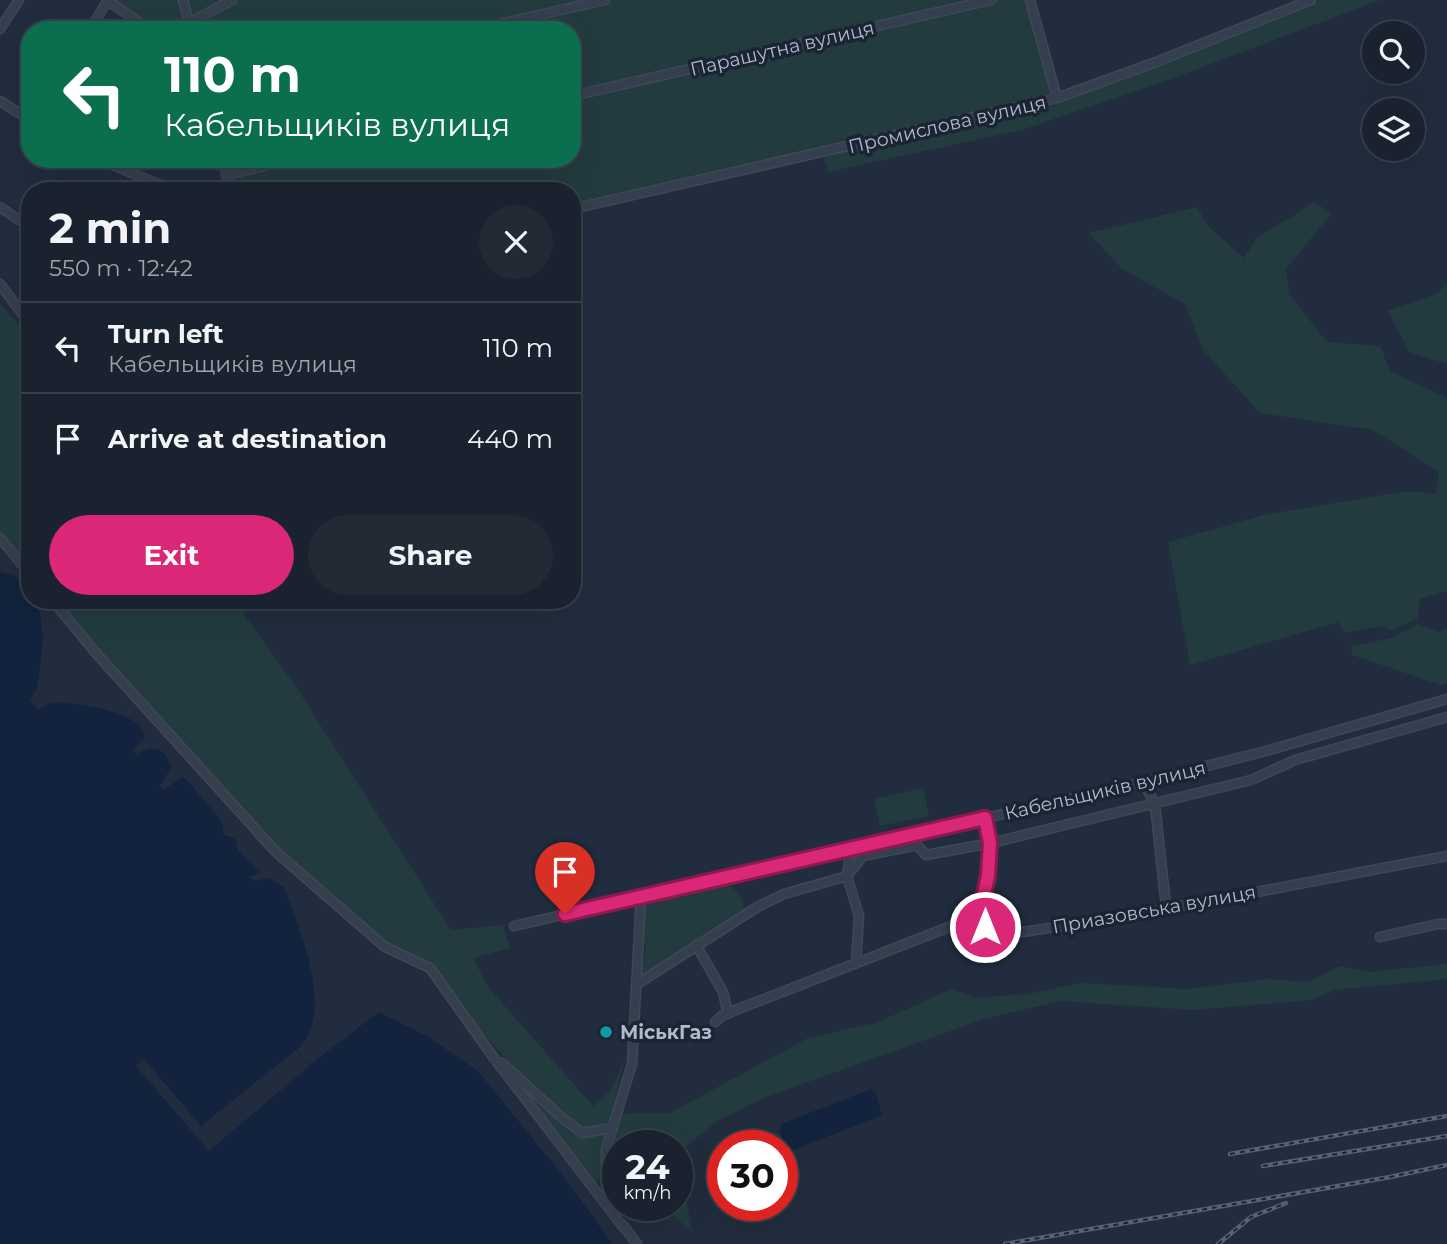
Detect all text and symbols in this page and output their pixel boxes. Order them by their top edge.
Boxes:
street label: Парашутна вулиця [688,16,876,81]
map controls [1362,21,1425,161]
button: search [1362,21,1425,84]
text: 110 m [164,45,301,104]
icon: left [49,49,140,140]
street label: Промислова вулиця [846,91,1048,158]
button: layers [1362,98,1425,161]
text: Кабельщиків вулиця [164,105,510,144]
text: 2 min [49,202,171,254]
button: close [479,205,553,279]
text: 550 m · 12:42 [49,254,193,282]
text: Turn left [108,318,224,350]
icon: left [49,329,87,367]
text: 110 m [483,332,553,364]
text: Кабельщиків вулиця [108,350,357,378]
icon: arrive [49,420,87,458]
text: Arrive at destination [108,423,387,455]
text: 440 m [467,423,553,455]
button: Exit [49,515,294,595]
button: Share [308,515,553,595]
street label: Кабельщиків вулиця [1002,756,1208,825]
pin [535,842,595,914]
icon: arrive [546,853,584,891]
street label: Приазовська вулиця [1051,880,1258,939]
position arrow [948,890,1022,964]
place label: МіськГаз [620,1021,712,1044]
marker: МіськГаз [598,1024,614,1040]
speed limit sign: 30 [707,1130,798,1221]
text: 24 [625,1145,670,1188]
text: km/h [623,1182,672,1204]

